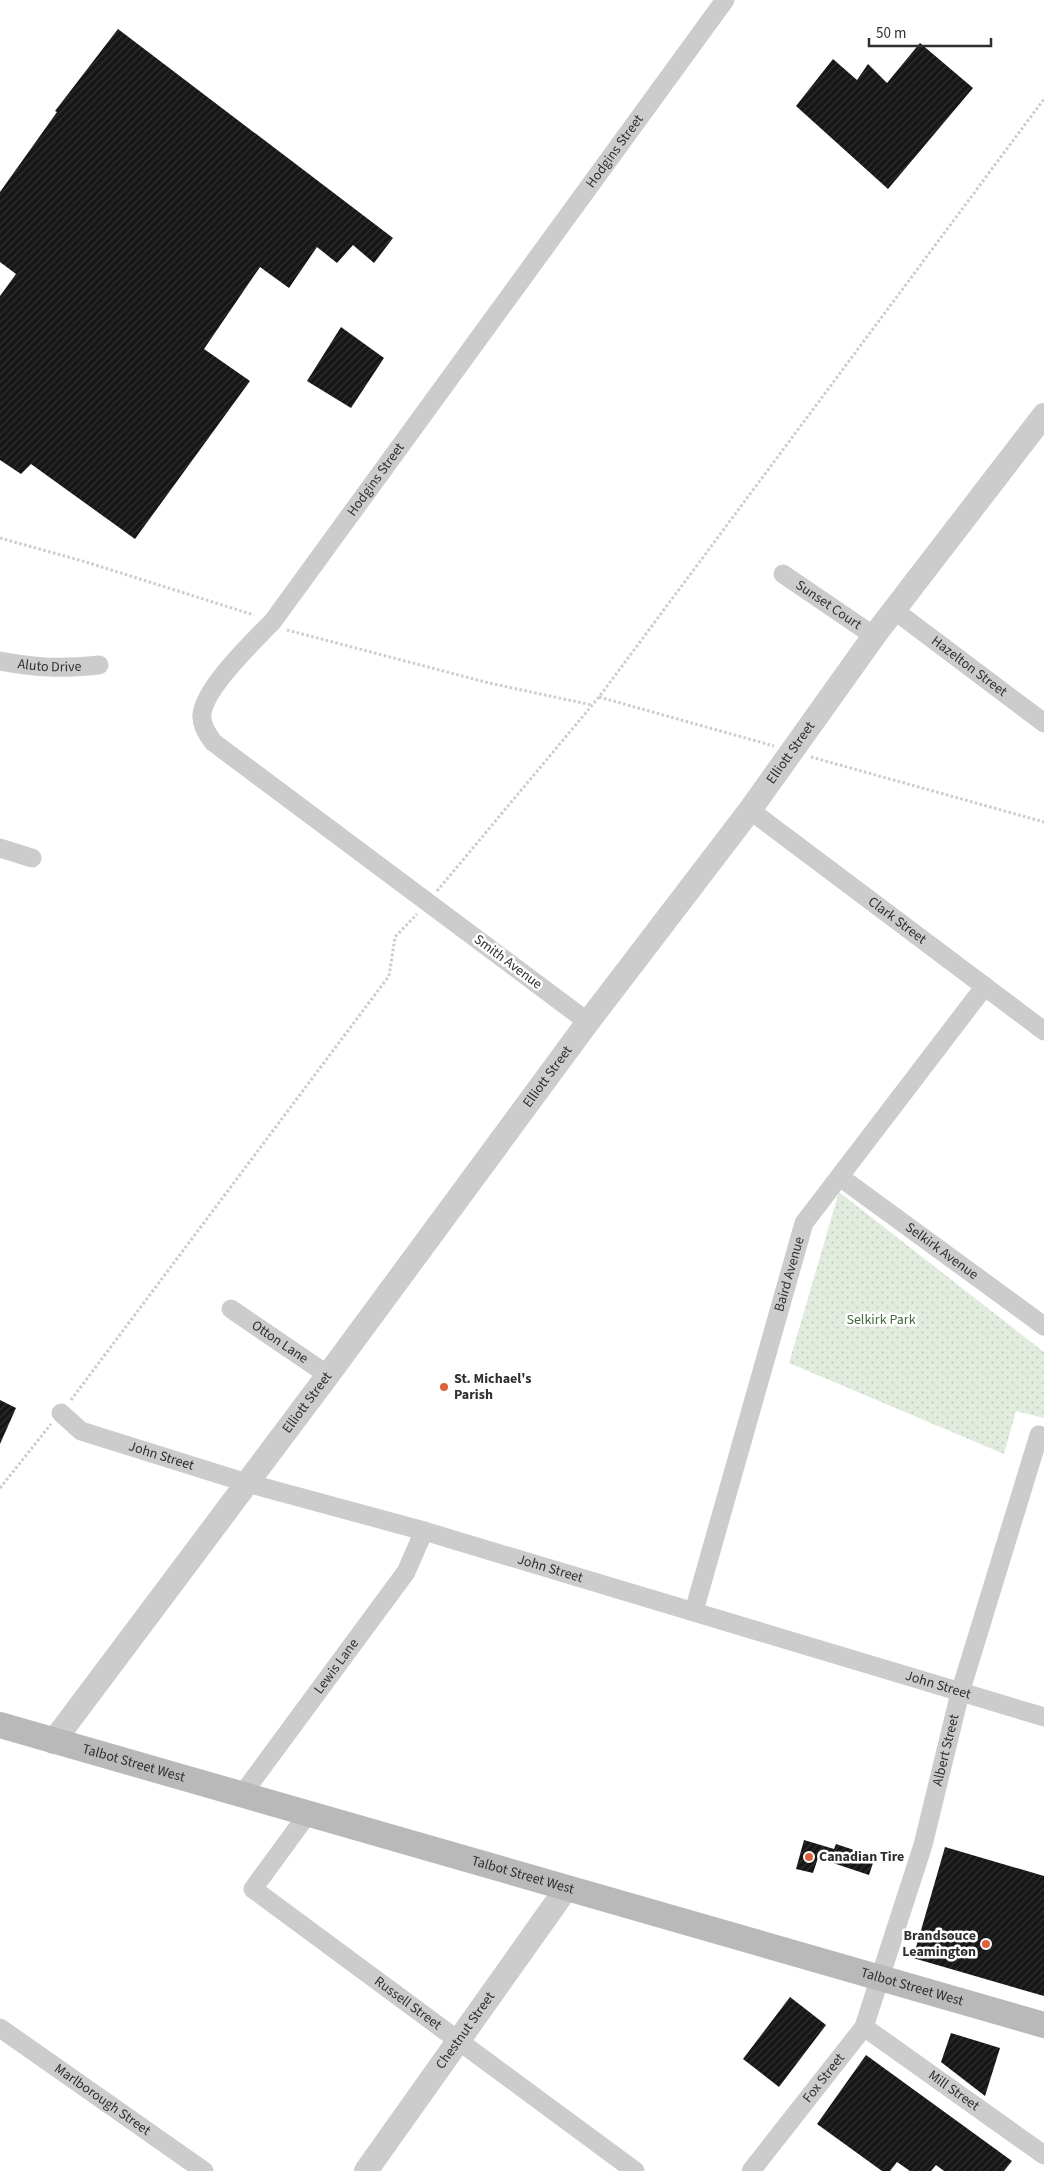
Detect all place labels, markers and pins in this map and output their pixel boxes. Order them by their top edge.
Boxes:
place label: St. Michael's Parish [454,1369,531,1405]
marker: St. Michael's Parish [438,1381,450,1393]
place label: Canadian Tire [819,1847,904,1867]
marker: Canadian Tire [803,1851,815,1863]
place label: Brandsouce Leamington [902,1926,976,1962]
marker: Brandsouce Leamington [980,1938,992,1950]

